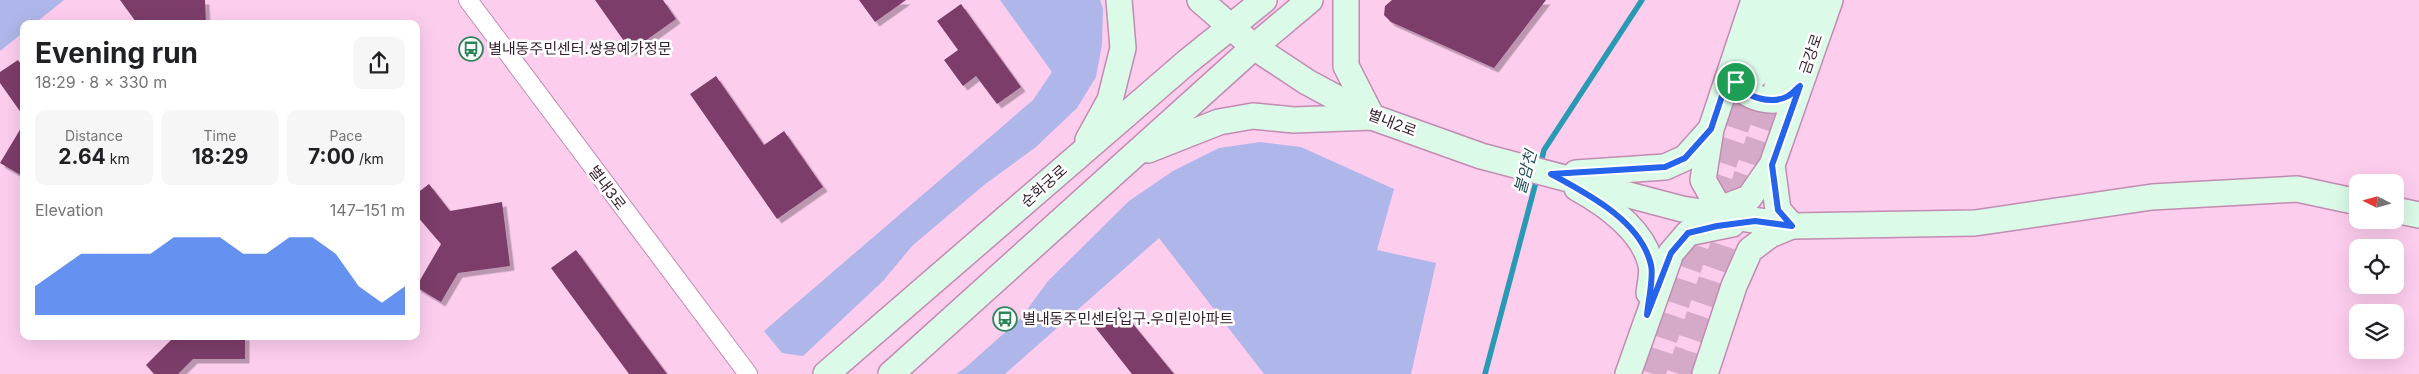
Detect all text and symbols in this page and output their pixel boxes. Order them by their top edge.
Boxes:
street label: 금강로 [1795,31,1826,77]
text: Evening run [35,36,198,70]
bus stop icon: 별내동주민센터.쌍용예가정문 [458,36,484,62]
button: share [353,37,405,89]
place label: 별내동주민센터.쌍용예가정문 [488,39,672,58]
pin [1715,61,1757,103]
icon: arrive [1722,68,1750,96]
text: 18:29 · 8 × 330 m [35,72,167,92]
street label: 별내2로 [1365,105,1419,140]
text: Distance [65,127,123,144]
text: Time [204,127,236,144]
text: Pace [330,127,362,144]
text: 2.64 [58,144,106,169]
text: 18:29 [192,144,248,169]
text: 7:00 [308,144,355,169]
water label: 불암천 [1509,146,1541,196]
text: km [106,150,130,167]
text: /km [355,150,384,167]
street label: 순화궁로 [1017,160,1071,211]
street label: 별내3로 [585,162,630,214]
north arrow [2349,174,2404,229]
map controls [2349,174,2404,359]
text: Elevation [35,200,104,220]
text: 147–151 m [330,200,405,220]
button: locate [2349,239,2404,294]
button: layers [2349,304,2404,359]
bus stop icon: 별내동주민센터입구.우미린아파트 [992,306,1018,332]
place label: 별내동주민센터입구.우미린아파트 [1022,309,1234,328]

